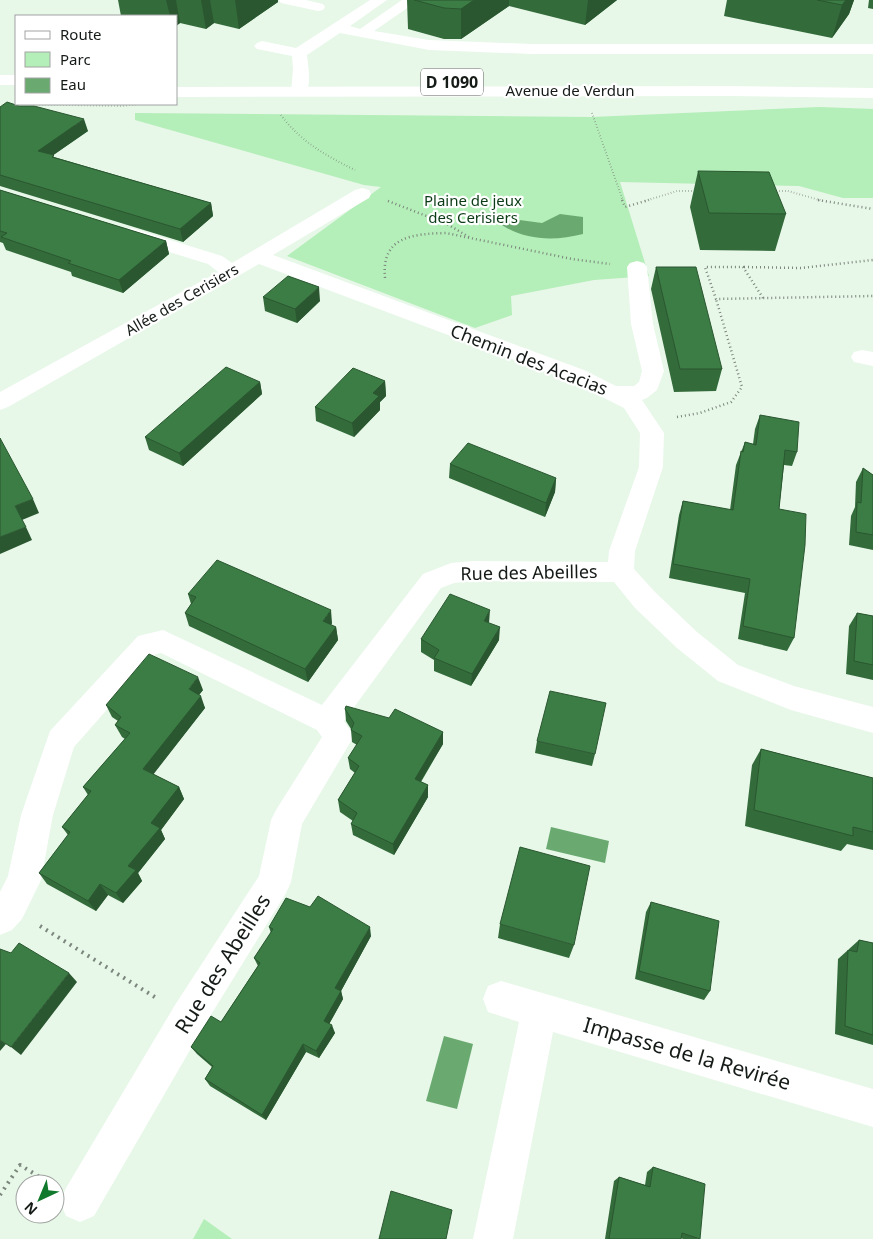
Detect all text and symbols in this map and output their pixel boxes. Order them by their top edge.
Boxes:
legend [15,15,178,105]
text: Route [60,24,102,44]
text: Parc [60,49,91,69]
road number: D 1090 [421,68,483,95]
text: Eau [60,74,86,94]
street label: Avenue de Verdun [506,80,634,100]
park label: Plaine de jeux des Cerisiers [424,190,522,227]
street label: Allée des Cerisiers [121,259,242,340]
street label: Chemin des Acacias [447,318,611,400]
street label: Rue des Abeilles [460,559,598,585]
street label: Rue des Abeilles [168,888,276,1039]
street label: Impasse de la Revirée [580,1010,794,1096]
north arrow [15,1174,65,1224]
text: N [20,1198,41,1220]

